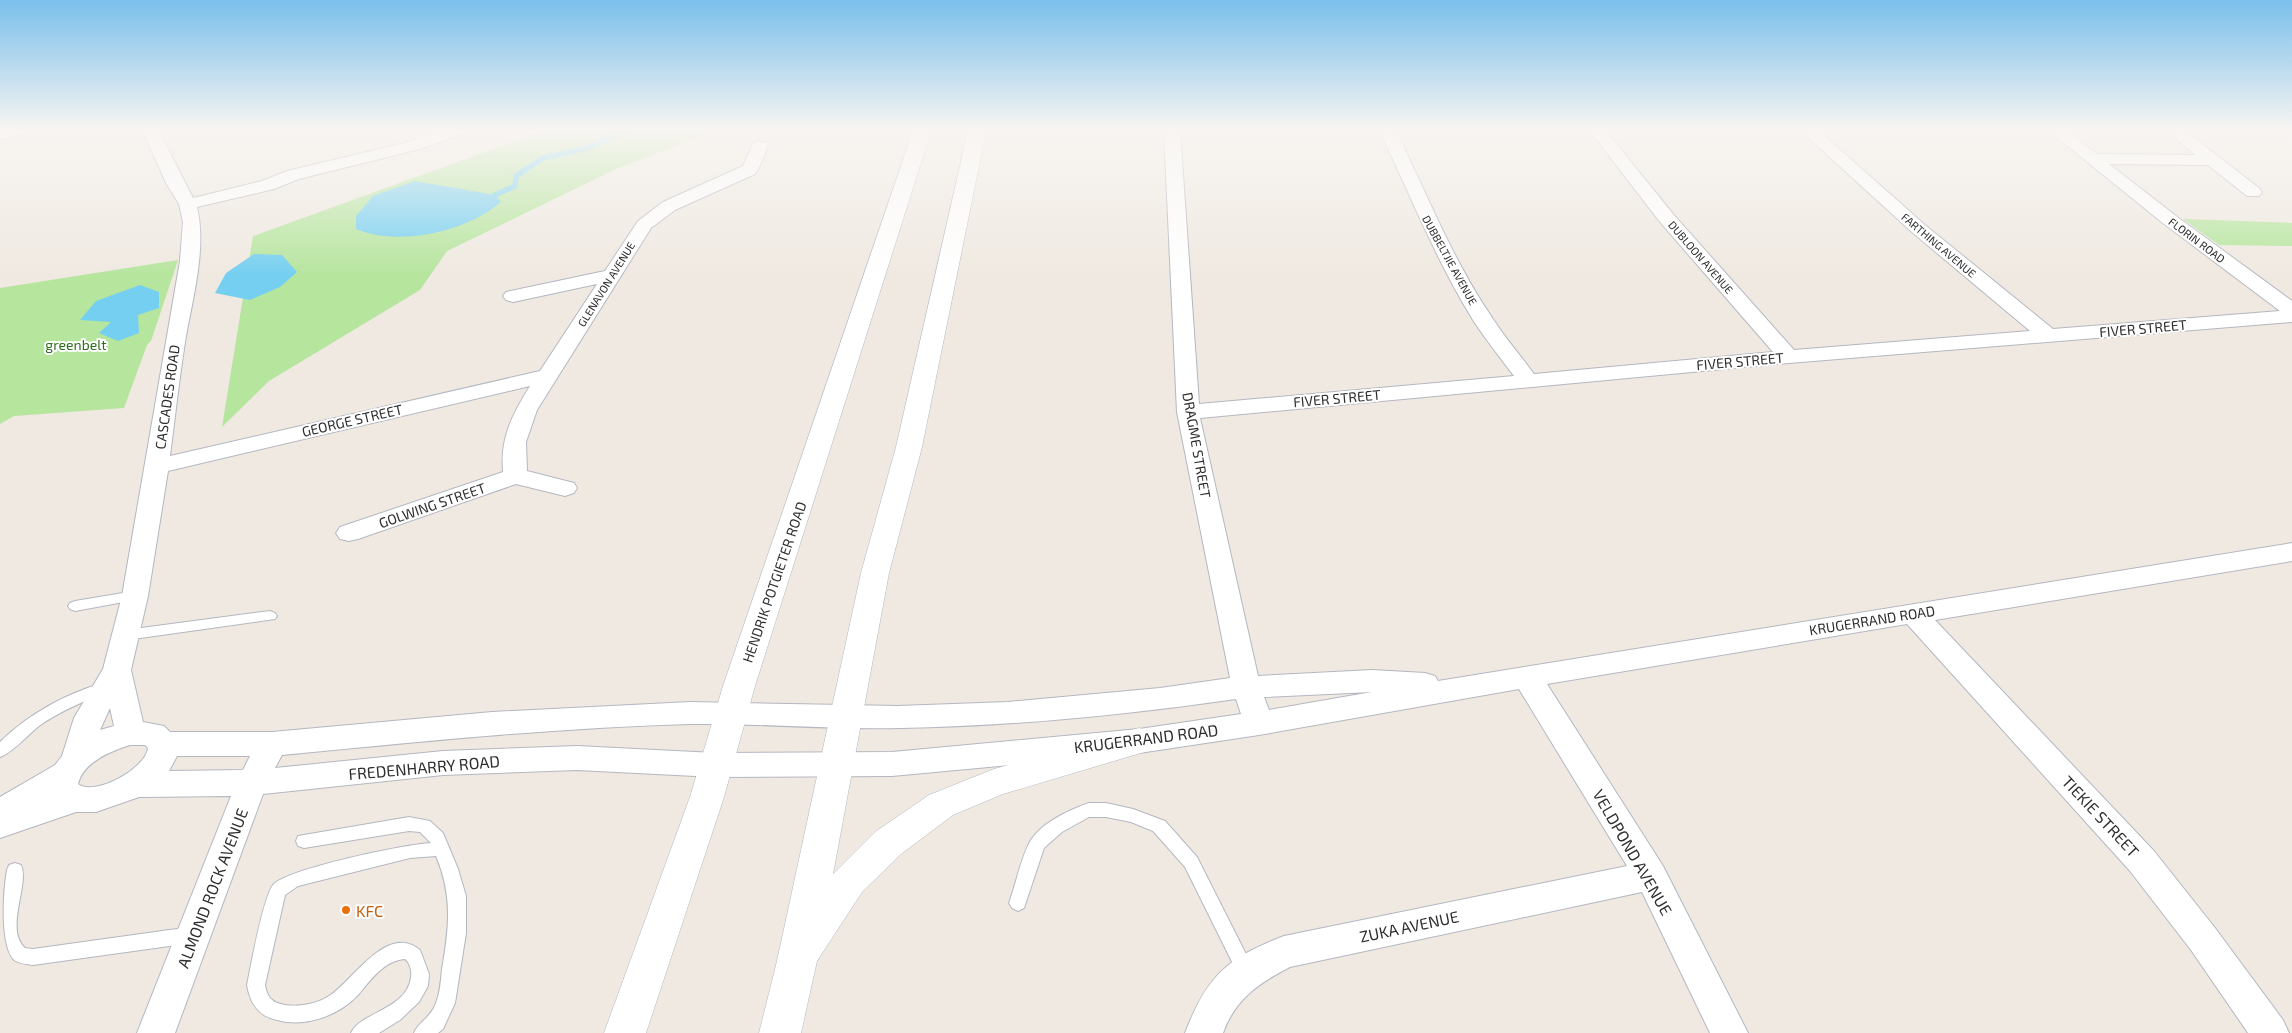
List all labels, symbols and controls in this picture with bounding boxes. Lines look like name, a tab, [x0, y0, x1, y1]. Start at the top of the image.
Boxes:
street label: FARTHING AVENUE	[1899, 210, 1979, 280]
street label: DUBBELTJIE AVENUE	[1420, 213, 1480, 307]
street label: FLORIN ROAD	[2166, 215, 2228, 265]
street label: DUBLOON AVENUE	[1666, 218, 1736, 296]
street label: GLENAVON AVENUE	[575, 239, 637, 329]
street label: FIVER STREET	[2099, 316, 2187, 340]
park label: greenbelt	[45, 336, 107, 353]
street label: CASCADES ROAD	[151, 344, 183, 450]
street label: FIVER STREET	[1696, 349, 1784, 373]
street label: FIVER STREET	[1293, 386, 1381, 410]
street label: DRAGME STREET	[1179, 391, 1215, 499]
street label: GEORGE STREET	[300, 400, 404, 440]
street label: GOLWING STREET	[376, 479, 488, 531]
street label: HENDRIK POTGIETER ROAD	[738, 499, 810, 665]
street label: KRUGERRAND ROAD	[1808, 602, 1936, 638]
street label: KRUGERRAND ROAD	[1073, 720, 1219, 756]
street label: FREDENHARRY ROAD	[348, 751, 500, 783]
street label: TIEKIE STREET	[2059, 771, 2143, 861]
street label: VELDPOND AVENUE	[1589, 786, 1677, 918]
street label: ALMOND ROCK AVENUE	[173, 805, 251, 971]
place label: KFC	[356, 901, 383, 920]
marker: KFC	[340, 904, 352, 916]
street label: ZUKA AVENUE	[1358, 906, 1460, 946]

